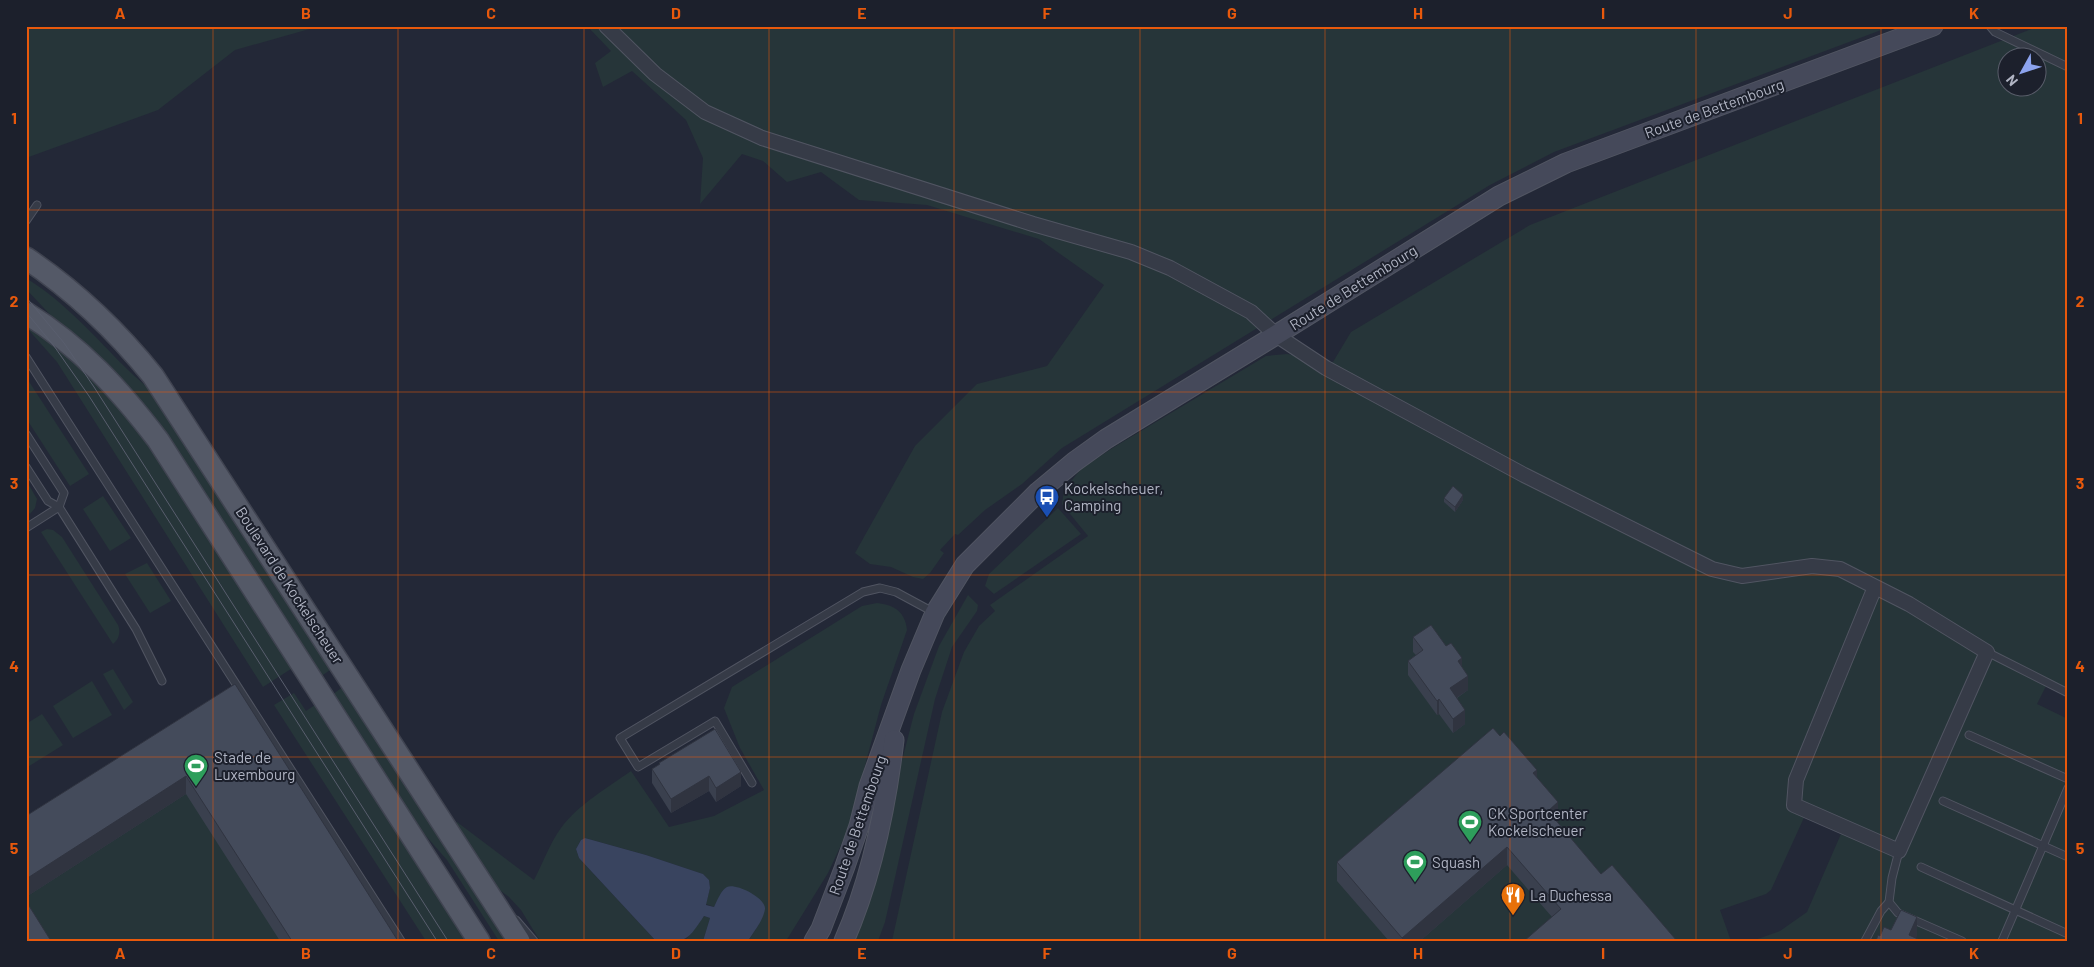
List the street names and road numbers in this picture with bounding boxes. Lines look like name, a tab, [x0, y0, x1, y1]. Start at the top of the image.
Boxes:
street label: Route de Bettembourg	[1642, 74, 1786, 142]
street label: Route de Bettembourg	[1286, 240, 1420, 334]
street label: Boulevard de Kockelscheuer	[233, 503, 348, 667]
street label: Route de Bettembourg	[825, 753, 889, 897]

